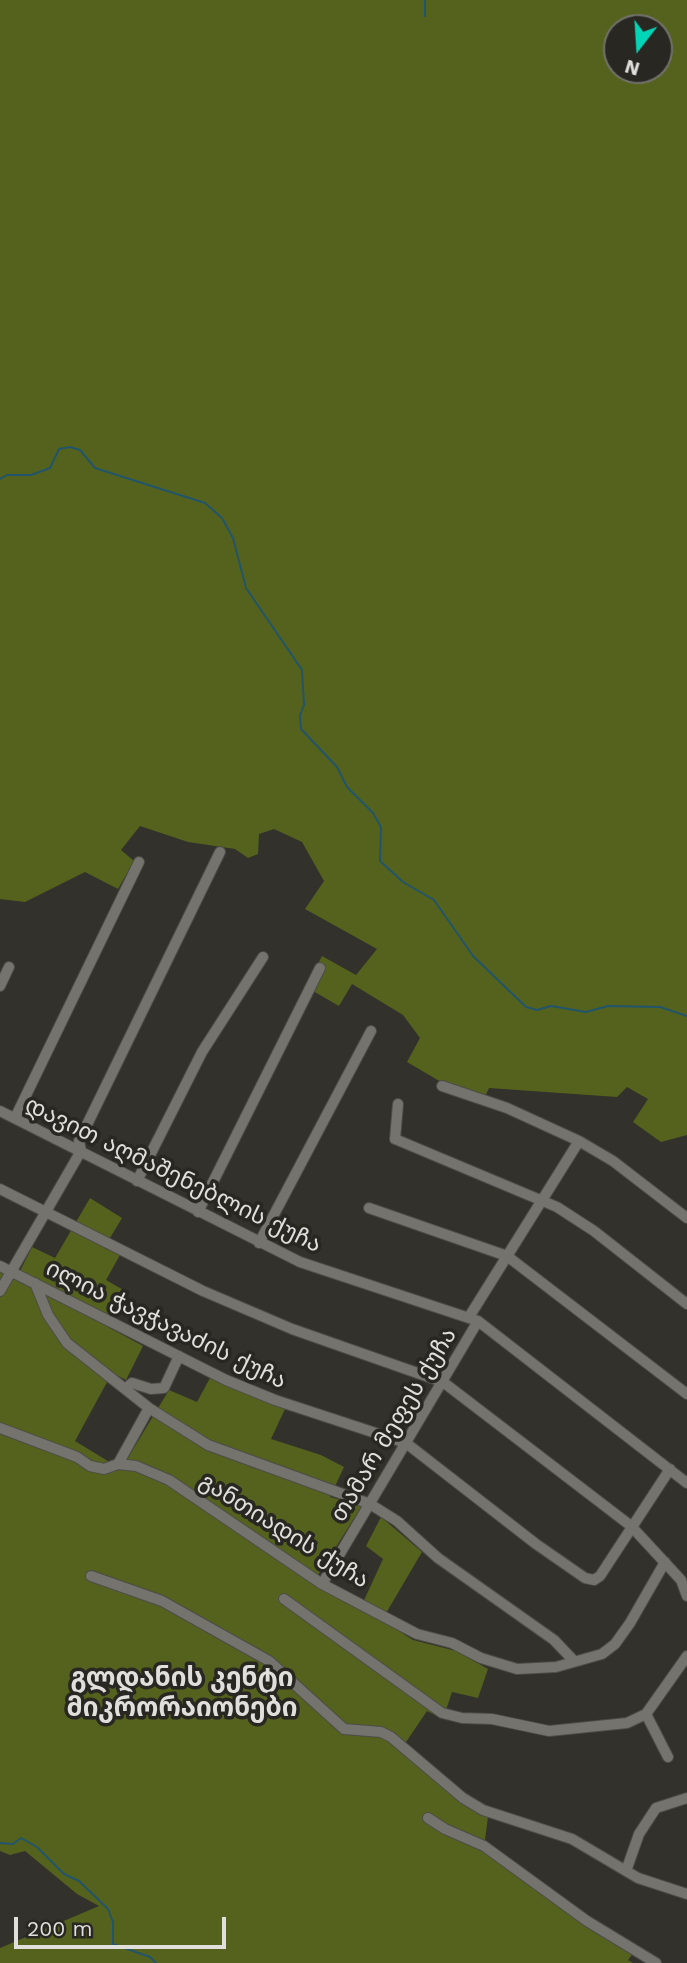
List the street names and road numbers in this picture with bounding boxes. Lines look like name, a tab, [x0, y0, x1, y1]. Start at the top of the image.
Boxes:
street label: დავით აღმაშენებლის ქუჩა	[20, 1091, 326, 1259]
street label: ილია ჭავჭავაძის ქუჩა	[41, 1255, 291, 1395]
street label: თამარ მეფეს ქუჩა	[325, 1323, 463, 1527]
street label: განთიადის ქუჩა	[194, 1468, 374, 1594]

